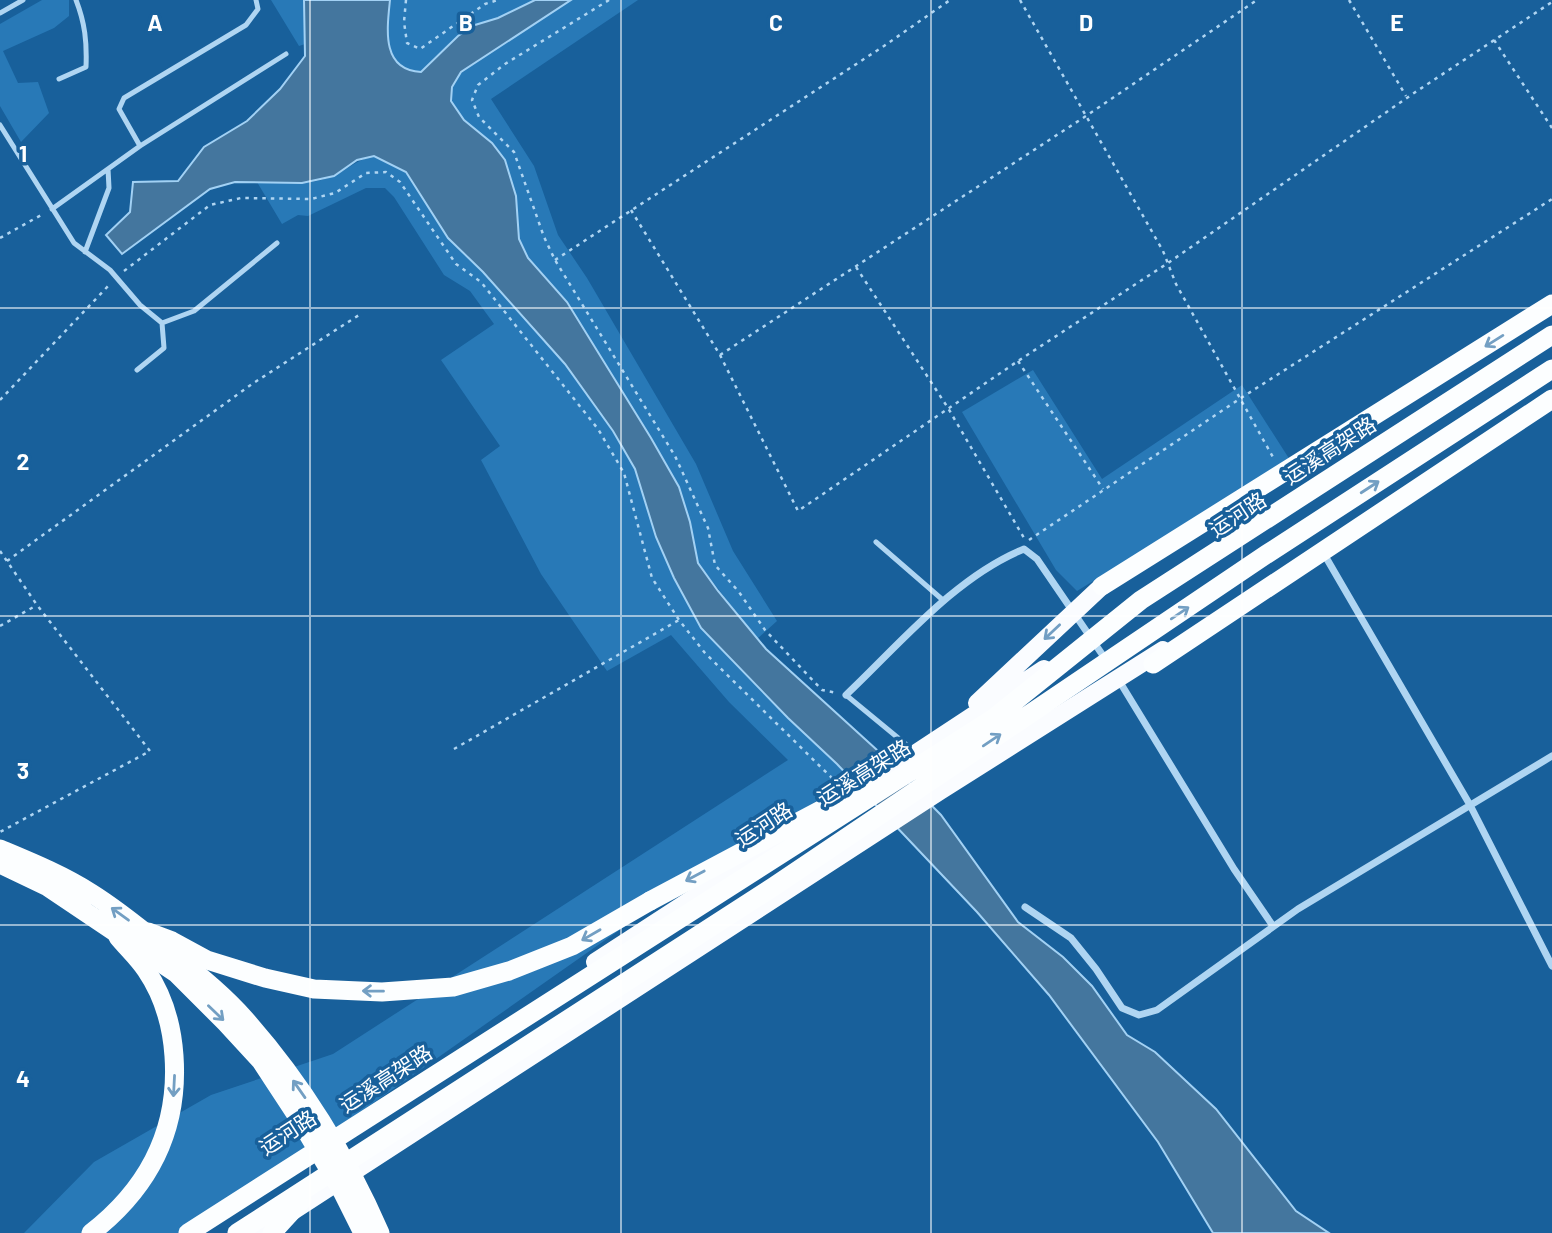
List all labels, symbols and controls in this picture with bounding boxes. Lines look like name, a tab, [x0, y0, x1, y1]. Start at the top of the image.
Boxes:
text: A	[147, 8, 163, 36]
text: B	[459, 8, 473, 36]
text: C	[769, 8, 783, 36]
text: D	[1079, 8, 1093, 36]
text: E	[1390, 8, 1404, 36]
text: 1	[19, 139, 27, 167]
one-way arrow	[1485, 334, 1505, 348]
street label: 运溪高架路	[1278, 411, 1380, 489]
text: 2	[17, 447, 29, 475]
one-way arrow	[1360, 480, 1379, 495]
street label: 运河路	[1204, 486, 1270, 541]
one-way arrow	[1170, 605, 1189, 620]
one-way arrow	[1044, 624, 1061, 641]
street label: 运溪高架路	[812, 733, 914, 810]
one-way arrow	[981, 733, 1001, 747]
text: 3	[17, 756, 29, 784]
street label: 运河路	[730, 796, 796, 851]
one-way arrow	[685, 870, 706, 884]
one-way arrow	[111, 906, 130, 921]
one-way arrow	[581, 928, 601, 942]
one-way arrow	[362, 985, 385, 998]
one-way arrow	[208, 1005, 225, 1022]
street label: 运溪高架路	[334, 1039, 436, 1117]
text: 4	[16, 1064, 30, 1092]
one-way arrow	[168, 1074, 181, 1097]
one-way arrow	[292, 1080, 306, 1099]
street label: 运河路	[254, 1104, 320, 1159]

